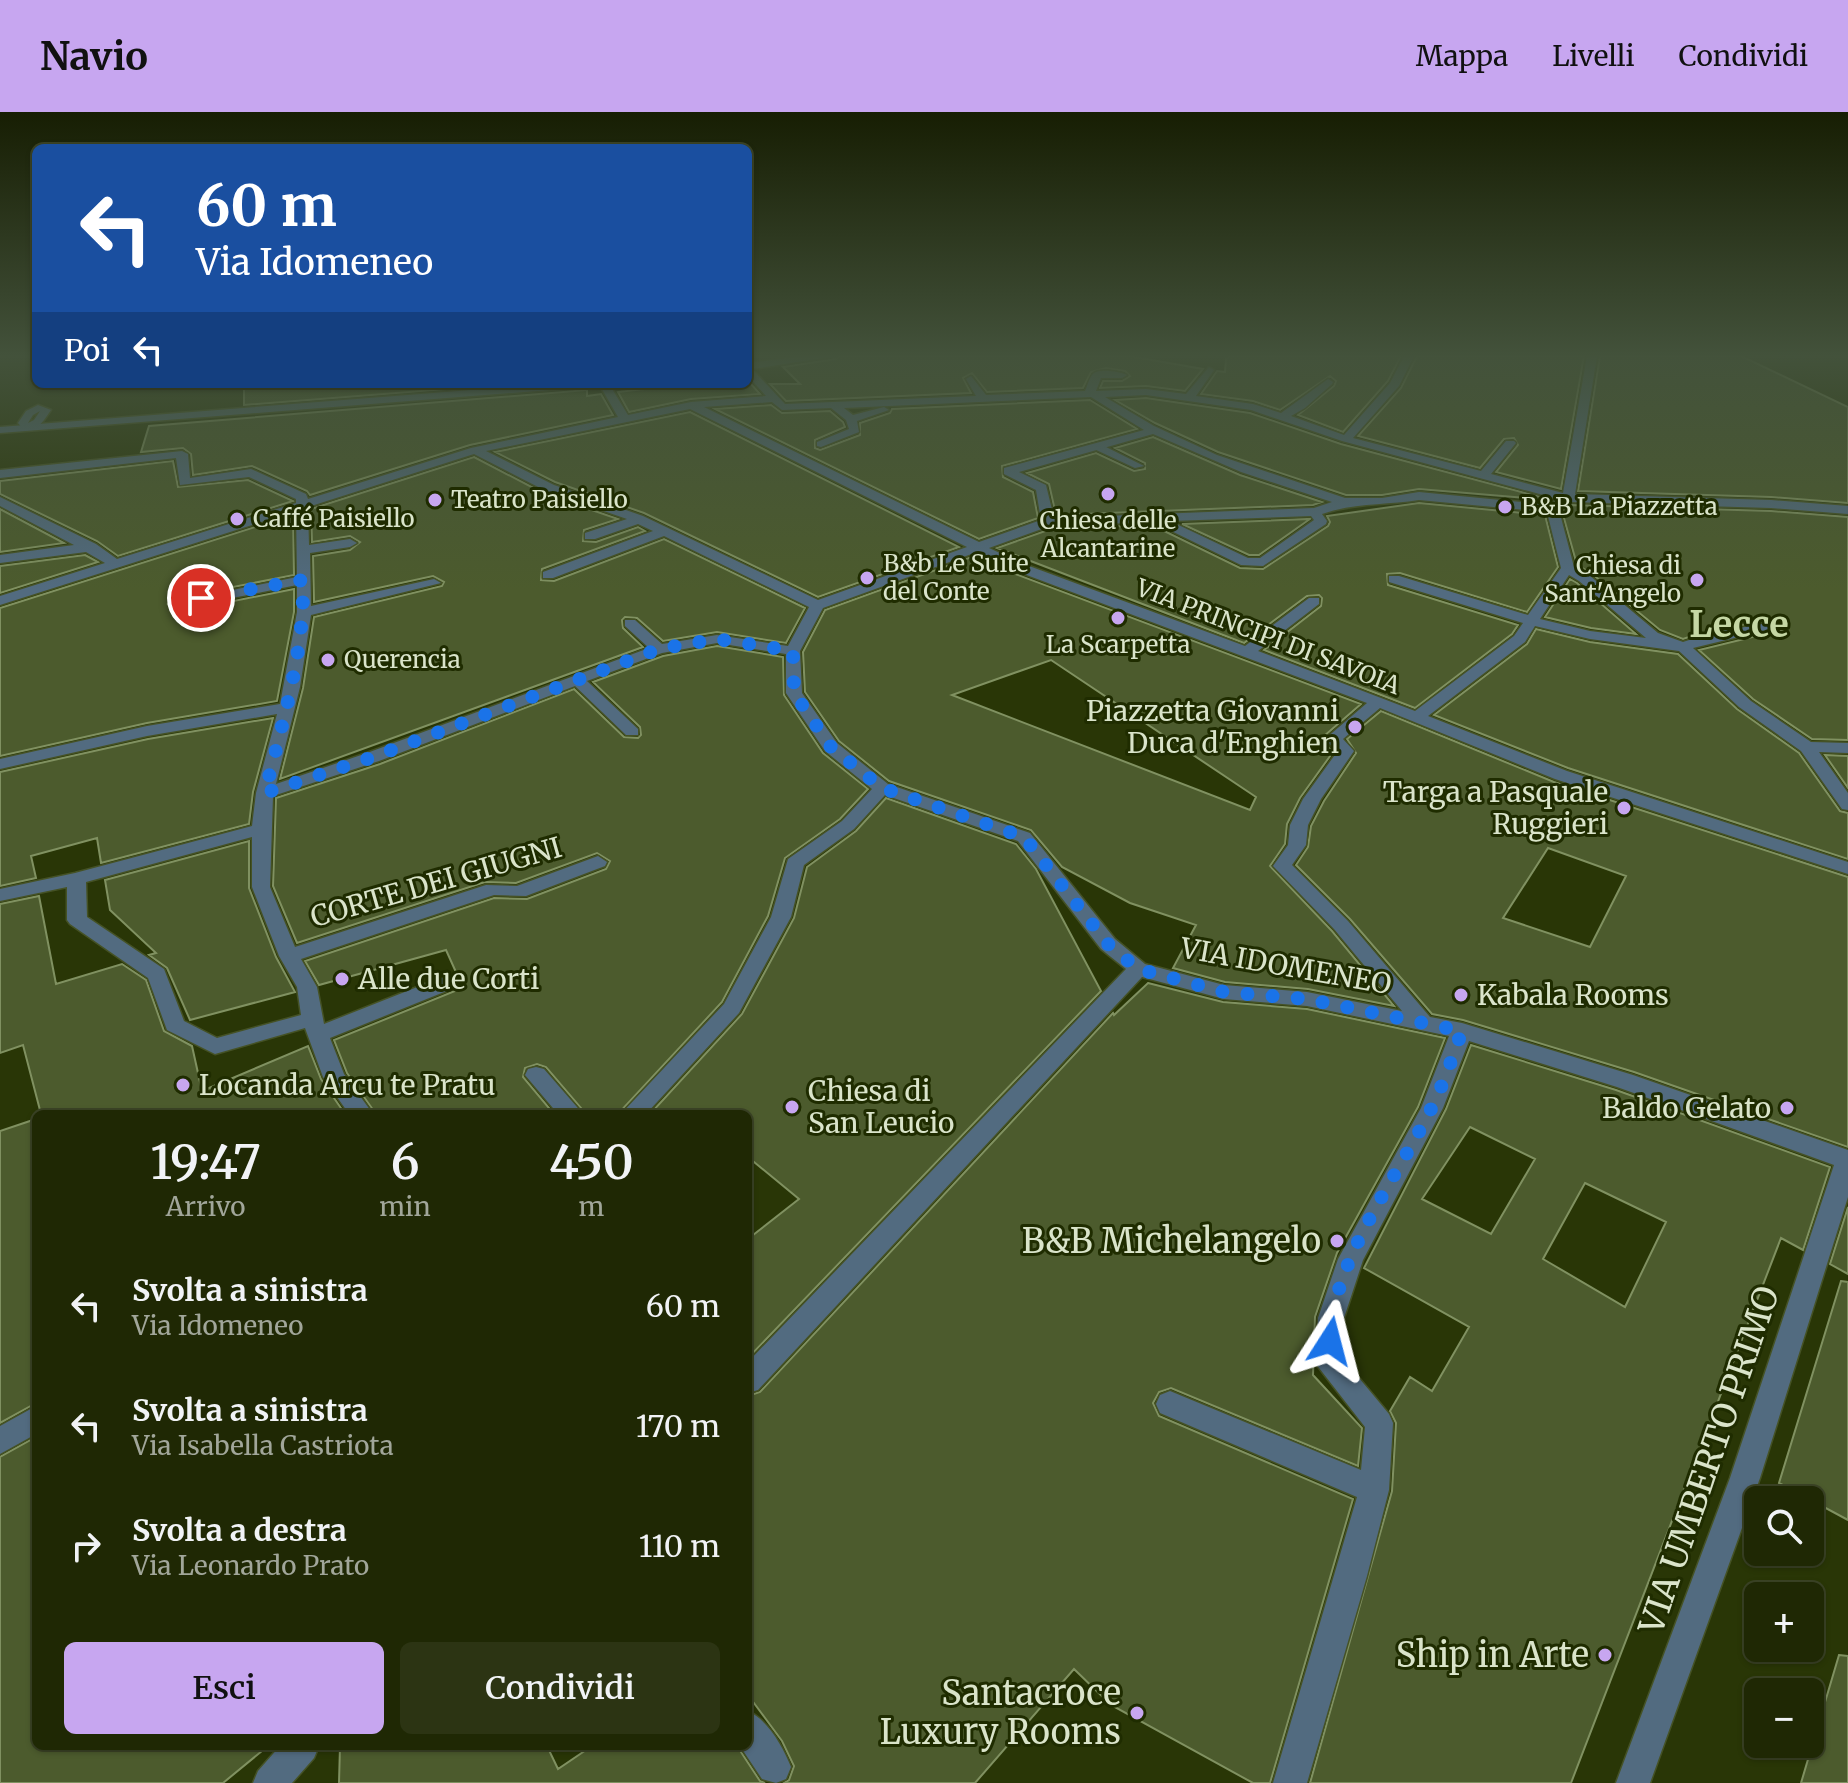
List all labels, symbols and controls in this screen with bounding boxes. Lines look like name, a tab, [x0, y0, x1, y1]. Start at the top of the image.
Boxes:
text: Navio	[40, 33, 148, 80]
text: Mappa	[1416, 38, 1508, 74]
text: Livelli	[1552, 38, 1635, 74]
text: Condividi	[1679, 38, 1808, 74]
text: 60 m	[196, 171, 337, 241]
icon: left	[64, 176, 168, 280]
text: Via Idomeneo	[196, 240, 433, 285]
icon: left	[126, 328, 170, 372]
text: Poi	[64, 331, 110, 369]
place label: Teatro Paisiello	[451, 484, 628, 515]
marker: Chiesa delle Alcantarine	[1099, 485, 1117, 503]
marker: Teatro Paisiello	[426, 491, 444, 509]
place label: B&B La Piazzetta	[1521, 491, 1718, 522]
marker: B&B La Piazzetta	[1496, 498, 1514, 516]
place label: Caffé Paisiello	[253, 503, 414, 534]
place label: Chiesa delle Alcantarine	[1039, 505, 1177, 564]
marker: Caffé Paisiello	[228, 510, 246, 528]
place label: B&b Le Suite del Conte	[883, 548, 1028, 607]
place label: Chiesa di Sant'Angelo	[1544, 550, 1681, 609]
pin	[167, 564, 235, 632]
marker: B&b Le Suite del Conte	[858, 569, 876, 587]
street label: VIA PRINCIPI DI SAVOIA	[1131, 571, 1406, 702]
marker: Chiesa di Sant'Angelo	[1688, 571, 1706, 589]
icon: arrive	[179, 576, 223, 620]
district label: Lecce	[1689, 602, 1789, 647]
marker: La Scarpetta	[1109, 609, 1127, 627]
place label: La Scarpetta	[1046, 629, 1190, 660]
place label: Querencia	[344, 644, 461, 675]
marker: Querencia	[319, 651, 337, 669]
place label: Piazzetta Giovanni Duca d'Enghien	[1086, 693, 1339, 761]
marker: Piazzetta Giovanni Duca d'Enghien	[1346, 718, 1364, 736]
place label: Targa a Pasquale Ruggieri	[1383, 774, 1608, 842]
marker: Targa a Pasquale Ruggieri	[1615, 799, 1633, 817]
street label: CORTE DEI GIUGNI	[306, 829, 566, 935]
street label: VIA IDOMENEO	[1177, 930, 1394, 1002]
place label: Alle due Corti	[357, 961, 539, 997]
marker: Alle due Corti	[333, 970, 351, 988]
place label: Kabala Rooms	[1477, 977, 1669, 1013]
marker: Kabala Rooms	[1452, 986, 1470, 1004]
place label: Locanda Arcu te Pratu	[199, 1067, 496, 1103]
place label: Chiesa di San Leucio	[808, 1073, 954, 1141]
marker: Locanda Arcu te Pratu	[174, 1076, 192, 1094]
place label: Baldo Gelato	[1602, 1090, 1771, 1126]
marker: Chiesa di San Leucio	[783, 1098, 801, 1116]
marker: Baldo Gelato	[1778, 1099, 1796, 1117]
text: 19:47	[150, 1132, 261, 1192]
text: 6	[390, 1132, 420, 1192]
text: 450	[549, 1132, 634, 1192]
text: Arrivo	[166, 1190, 245, 1223]
text: min	[379, 1190, 431, 1223]
text: m	[578, 1190, 604, 1223]
place label: B&B Michelangelo	[1022, 1220, 1321, 1263]
marker: B&B Michelangelo	[1328, 1232, 1346, 1250]
text: Svolta a sinistra	[132, 1271, 368, 1309]
street label: VIA UMBERTO PRIMO	[1629, 1281, 1788, 1640]
icon: left	[64, 1284, 108, 1328]
text: 60 m	[646, 1287, 720, 1325]
position arrow	[1288, 1299, 1372, 1383]
text: Via Idomeneo	[132, 1309, 303, 1342]
text: Svolta a sinistra	[132, 1391, 368, 1429]
icon: left	[64, 1404, 108, 1448]
text: 170 m	[636, 1407, 720, 1445]
text: Via Isabella Castriota	[132, 1429, 394, 1462]
map controls	[1744, 1486, 1824, 1758]
button: search	[1744, 1486, 1824, 1566]
text: Svolta a destra	[132, 1511, 347, 1549]
icon: right	[64, 1524, 108, 1568]
text: 110 m	[639, 1527, 720, 1565]
text: Via Leonardo Prato	[132, 1549, 369, 1582]
button: +	[1744, 1582, 1824, 1662]
place label: Ship in Arte	[1396, 1634, 1589, 1676]
button: Esci	[64, 1642, 384, 1734]
button: Condividi	[400, 1642, 720, 1734]
marker: Ship in Arte	[1596, 1646, 1614, 1664]
place label: Santacroce Luxury Rooms	[880, 1672, 1121, 1753]
button: −	[1744, 1678, 1824, 1758]
marker: Santacroce Luxury Rooms	[1128, 1704, 1146, 1722]

